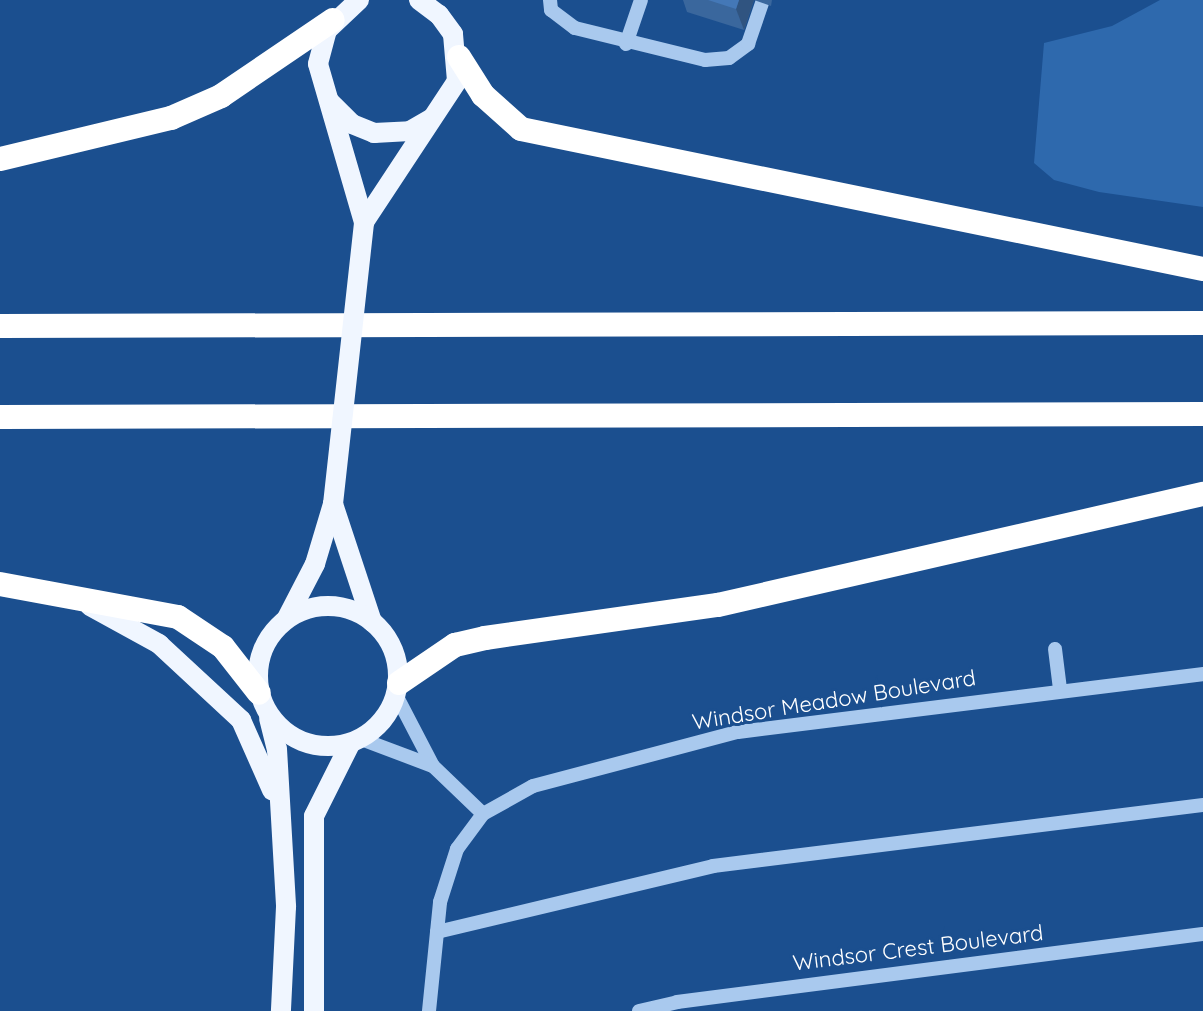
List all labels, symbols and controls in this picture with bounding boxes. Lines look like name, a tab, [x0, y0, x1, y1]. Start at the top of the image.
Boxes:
street label: Windsor Meadow Boulevard	[690, 665, 978, 735]
street label: Windsor Crest Boulevard	[791, 920, 1045, 976]

